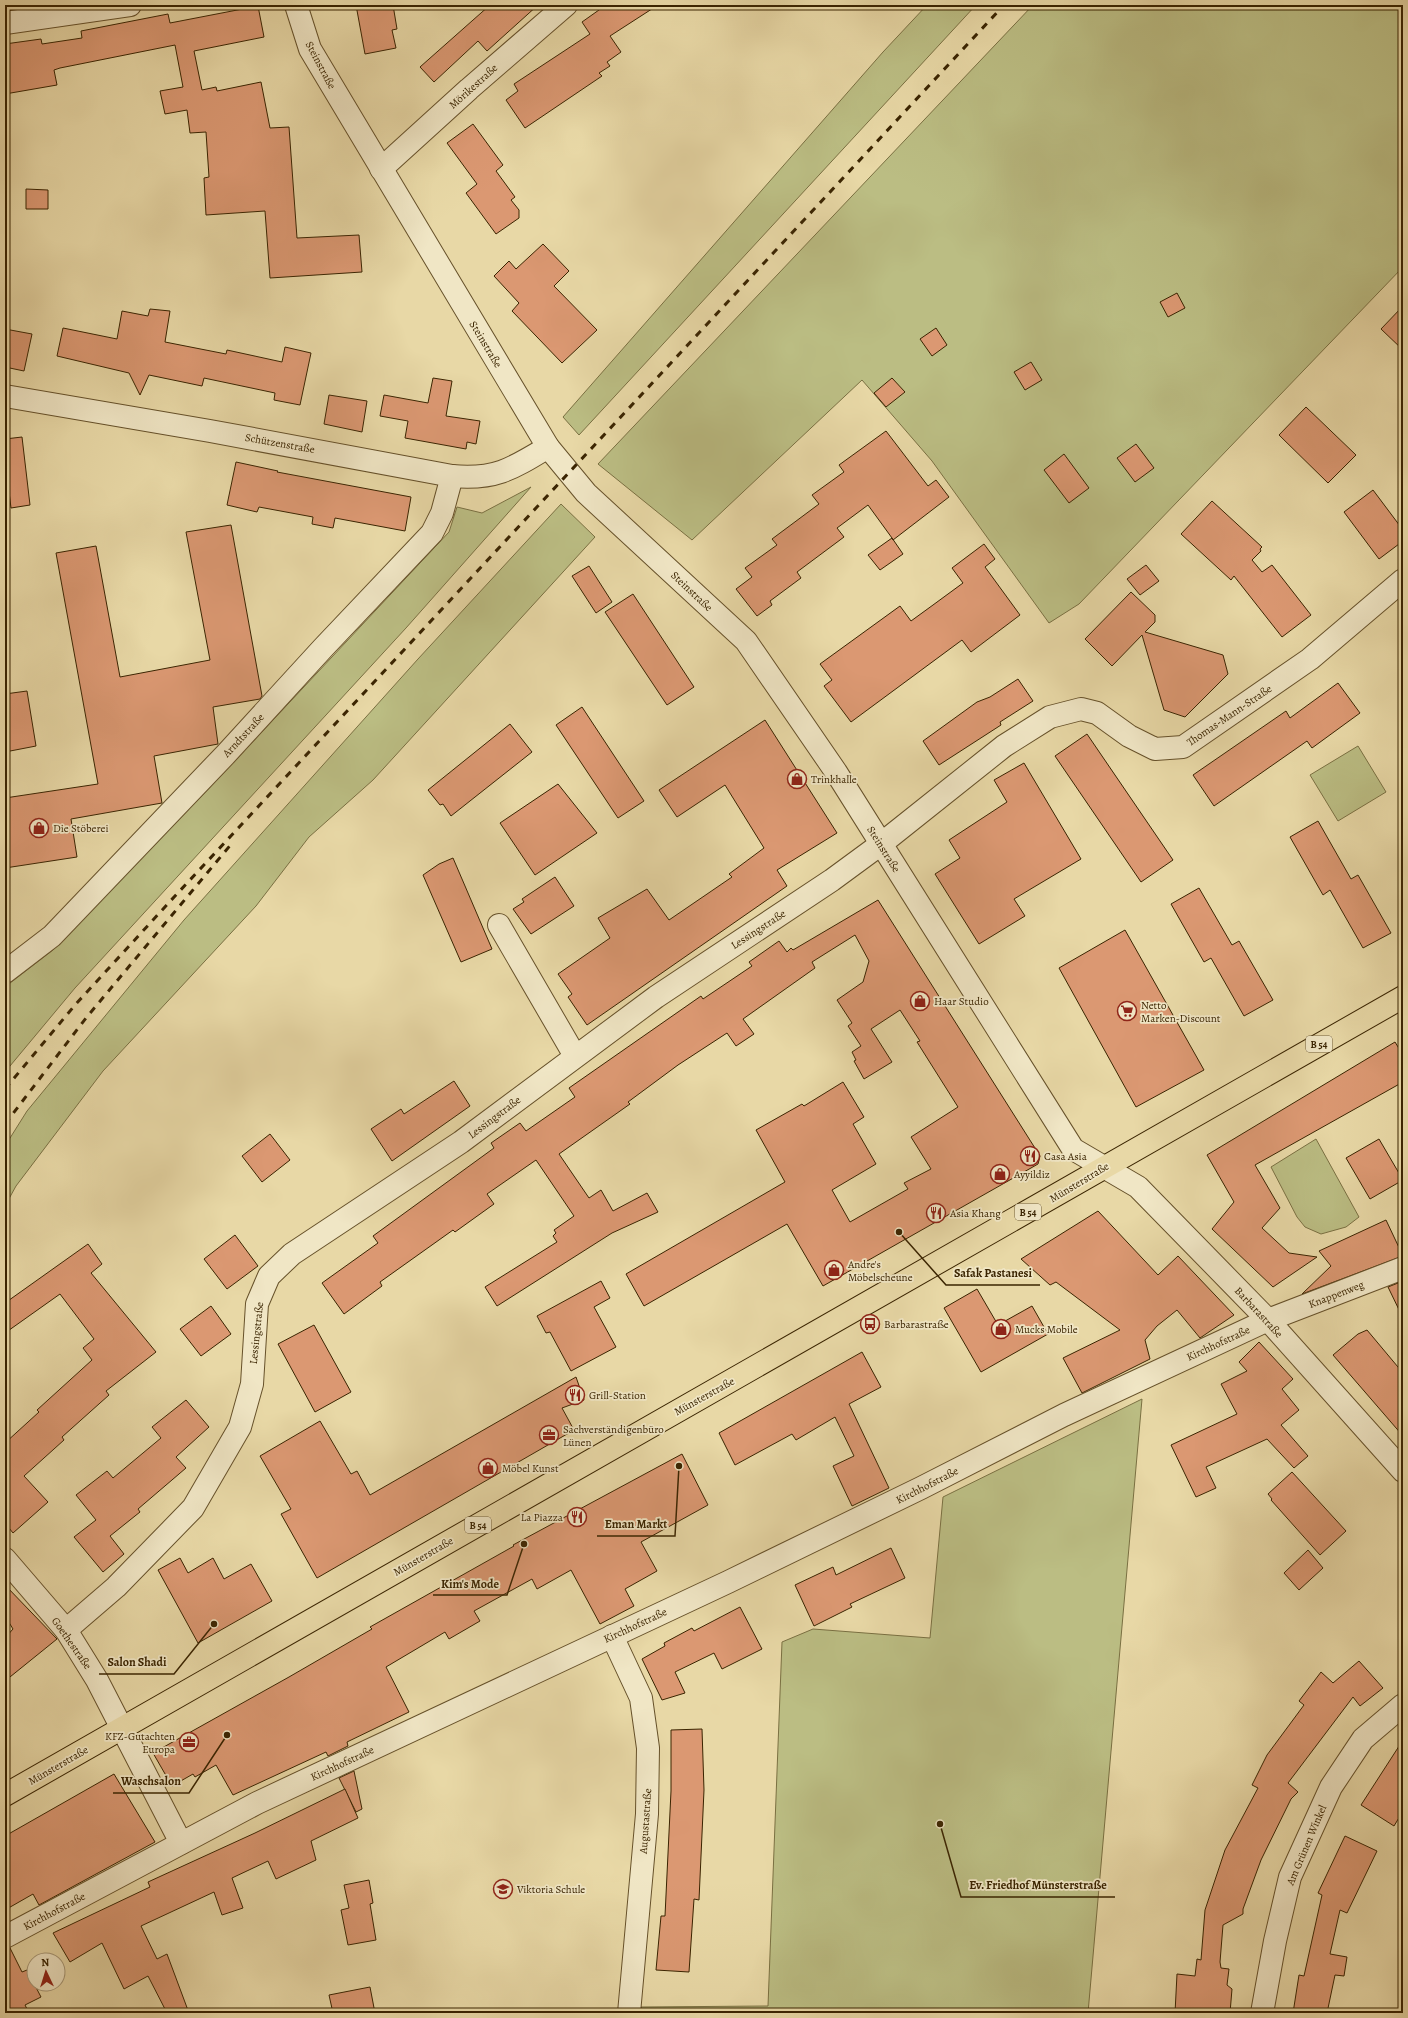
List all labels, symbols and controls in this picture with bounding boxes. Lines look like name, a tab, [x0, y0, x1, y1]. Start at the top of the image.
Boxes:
street label: Steinstraße	[302, 39, 339, 92]
street label: Mörikestraße	[446, 60, 501, 112]
street label: Steinstraße	[466, 318, 505, 371]
street label: Schützenstraße	[244, 430, 316, 457]
street label: Steinstraße	[667, 568, 716, 615]
street label: Thomas-Mann-Straße	[1184, 681, 1275, 749]
street label: Arndtstraße	[219, 710, 268, 761]
shop icon: Trinkhalle	[786, 768, 808, 790]
place label: Trinkhalle	[811, 772, 857, 787]
shop icon: Die Stöberei	[28, 817, 50, 839]
place label: Die Stöberei	[53, 821, 109, 836]
street label: Steinstraße	[863, 823, 904, 875]
street label: Lessingstraße	[728, 906, 789, 953]
shop icon: Haar Studio	[909, 990, 931, 1012]
place label: Haar Studio	[934, 994, 989, 1009]
place label: Netto Marken-Discount	[1141, 998, 1221, 1026]
supermarket icon: Netto Marken-Discount	[1116, 1000, 1138, 1022]
road number: B 54	[1306, 1036, 1332, 1052]
street label: Lessingstraße	[465, 1093, 524, 1142]
restaurant icon: Casa Asia	[1019, 1145, 1041, 1167]
place label: Casa Asia	[1044, 1149, 1088, 1164]
street label: Münsterstraße	[1047, 1159, 1112, 1206]
shop icon: Ayyildiz	[989, 1163, 1011, 1185]
place label: Ayyildiz	[1013, 1167, 1050, 1182]
restaurant icon: Asia Khang	[925, 1202, 947, 1224]
road number: B 54	[1015, 1204, 1041, 1220]
place label: Asia Khang	[949, 1206, 1001, 1221]
place label: Andre's Möbelscheune	[847, 1257, 913, 1285]
shop icon: Andre's Möbelscheune	[823, 1259, 845, 1281]
callout: Safak Pastanesi	[946, 1261, 1040, 1285]
text: Safak Pastanesi	[954, 1265, 1033, 1281]
street label: Knappenweg	[1306, 1277, 1367, 1312]
street label: Barbarastraße	[1231, 1284, 1286, 1341]
street label: Lessingstraße	[246, 1301, 267, 1365]
bus stop icon: Barbarastraße	[859, 1313, 881, 1335]
place label: Barbarastraße	[884, 1317, 949, 1332]
shop icon: Mucks Mobile	[990, 1318, 1012, 1340]
place label: Mucks Mobile	[1015, 1322, 1078, 1337]
street label: Kirchhofstraße	[1184, 1322, 1252, 1365]
street label: Münsterstraße	[671, 1374, 737, 1419]
restaurant icon: Grill-Station	[564, 1384, 586, 1406]
place label: Grill-Station	[589, 1388, 646, 1403]
place label: Sachverständigenbüro Lünen	[563, 1422, 664, 1450]
office icon: Sachverständigenbüro Lünen	[538, 1424, 560, 1446]
shop icon: Möbel Kunst	[477, 1457, 499, 1479]
place label: Möbel Kunst	[502, 1461, 559, 1476]
street label: Kirchhofstraße	[893, 1463, 961, 1508]
restaurant icon: La Piazza	[566, 1506, 588, 1528]
place label: La Piazza	[521, 1510, 564, 1525]
callout: Eman Markt	[597, 1512, 675, 1536]
text: Eman Markt	[605, 1516, 667, 1532]
road number: B 54	[465, 1517, 491, 1533]
street label: Münsterstraße	[390, 1533, 456, 1580]
callout: Kim's Mode	[433, 1571, 507, 1595]
text: Kim's Mode	[441, 1576, 499, 1592]
street label: Kirchhofstraße	[601, 1604, 669, 1647]
street label: Goethestraße	[48, 1614, 95, 1672]
callout: Salon Shadi	[99, 1650, 174, 1674]
text: Salon Shadi	[108, 1654, 167, 1670]
place label: KFZ-Gutachten Europa	[105, 1729, 176, 1757]
office icon: KFZ-Gutachten Europa	[178, 1731, 200, 1753]
street label: Münsterstraße	[25, 1742, 91, 1789]
street label: Kirchhofstraße	[308, 1742, 376, 1785]
callout: Waschsalon	[113, 1769, 189, 1793]
text: Waschsalon	[120, 1773, 181, 1789]
street label: Augustastraße	[636, 1788, 655, 1855]
street label: Am Grünen Winkel	[1282, 1802, 1330, 1889]
callout: Ev. Friedhof Münsterstraße	[961, 1873, 1115, 1897]
text: Ev. Friedhof Münsterstraße	[969, 1877, 1107, 1893]
school or university icon: Viktoria Schule	[492, 1878, 514, 1900]
place label: Viktoria Schule	[516, 1882, 585, 1897]
street label: Kirchhofstraße	[21, 1889, 88, 1934]
north arrow	[26, 1952, 66, 1992]
text: N	[41, 1955, 50, 1970]

